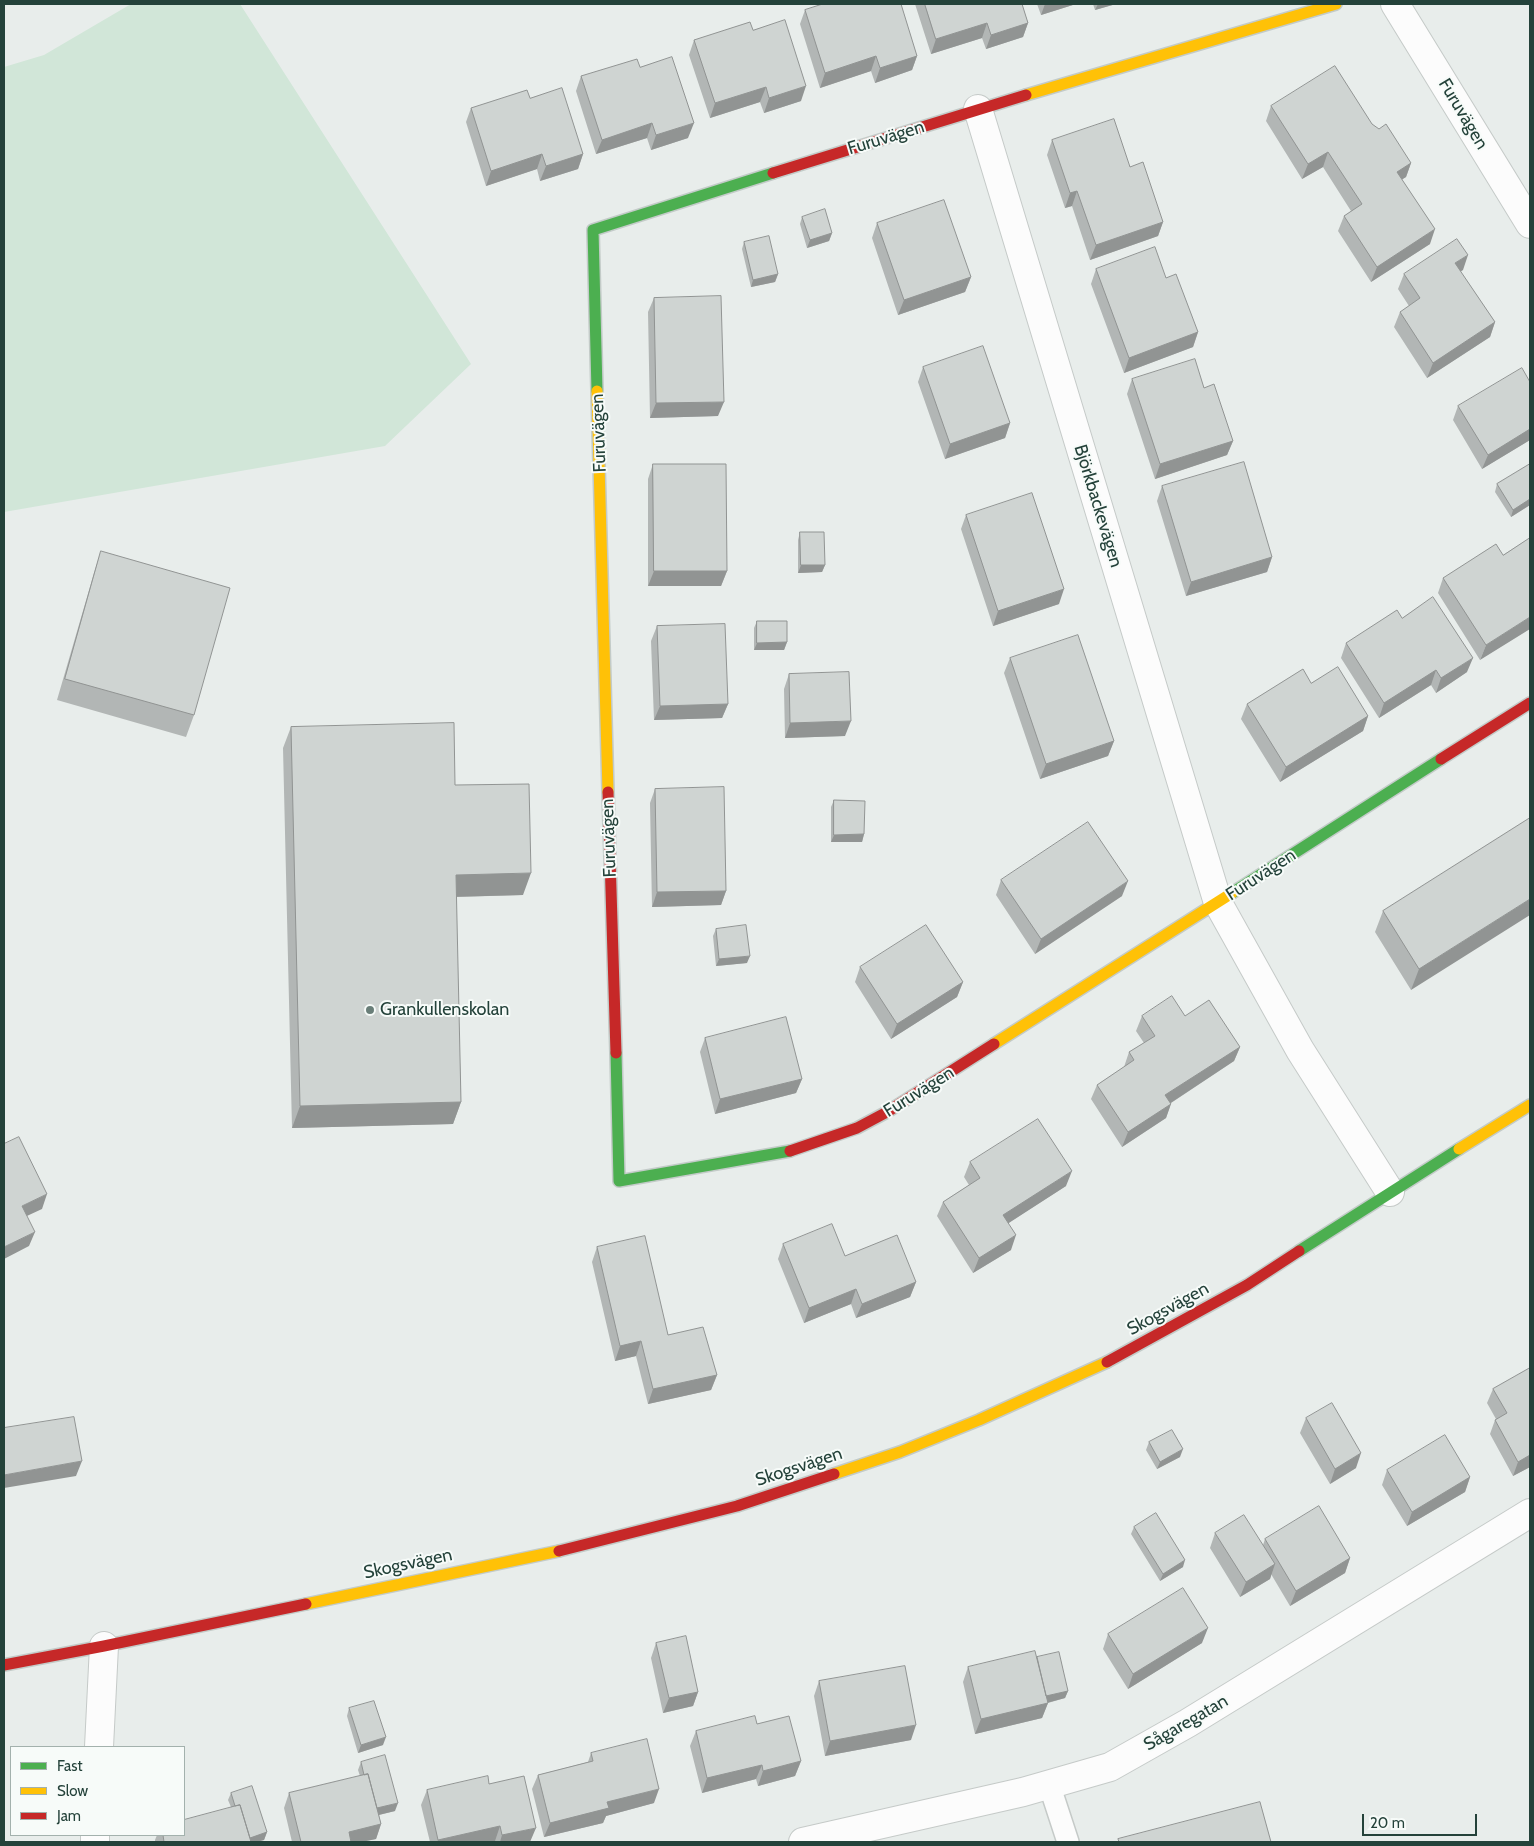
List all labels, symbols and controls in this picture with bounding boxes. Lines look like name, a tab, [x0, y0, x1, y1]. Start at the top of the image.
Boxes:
street label: Furuvägen	[1433, 75, 1493, 153]
street label: Furuvägen	[845, 116, 927, 160]
street label: Furuvägen	[587, 393, 611, 473]
street label: Björkbackevägen	[1069, 442, 1127, 570]
street label: Furuvägen	[597, 798, 621, 878]
street label: Furuvägen	[1222, 844, 1300, 906]
place label: Grankullenskolan	[380, 999, 509, 1021]
marker: Grankullenskolan	[364, 1004, 376, 1016]
street label: Furuvägen	[880, 1062, 958, 1122]
street label: Skogsvägen	[1123, 1278, 1213, 1340]
street label: Skogsvägen	[753, 1443, 845, 1491]
street label: Skogsvägen	[362, 1544, 454, 1584]
street label: Sågaregatan	[1140, 1690, 1232, 1756]
legend	[10, 1746, 185, 1836]
text: Fast	[57, 1757, 82, 1775]
text: Slow	[57, 1782, 88, 1800]
scale bar	[1364, 1804, 1479, 1836]
text: Jam	[57, 1807, 81, 1825]
text: 20 m	[1370, 1814, 1405, 1832]

